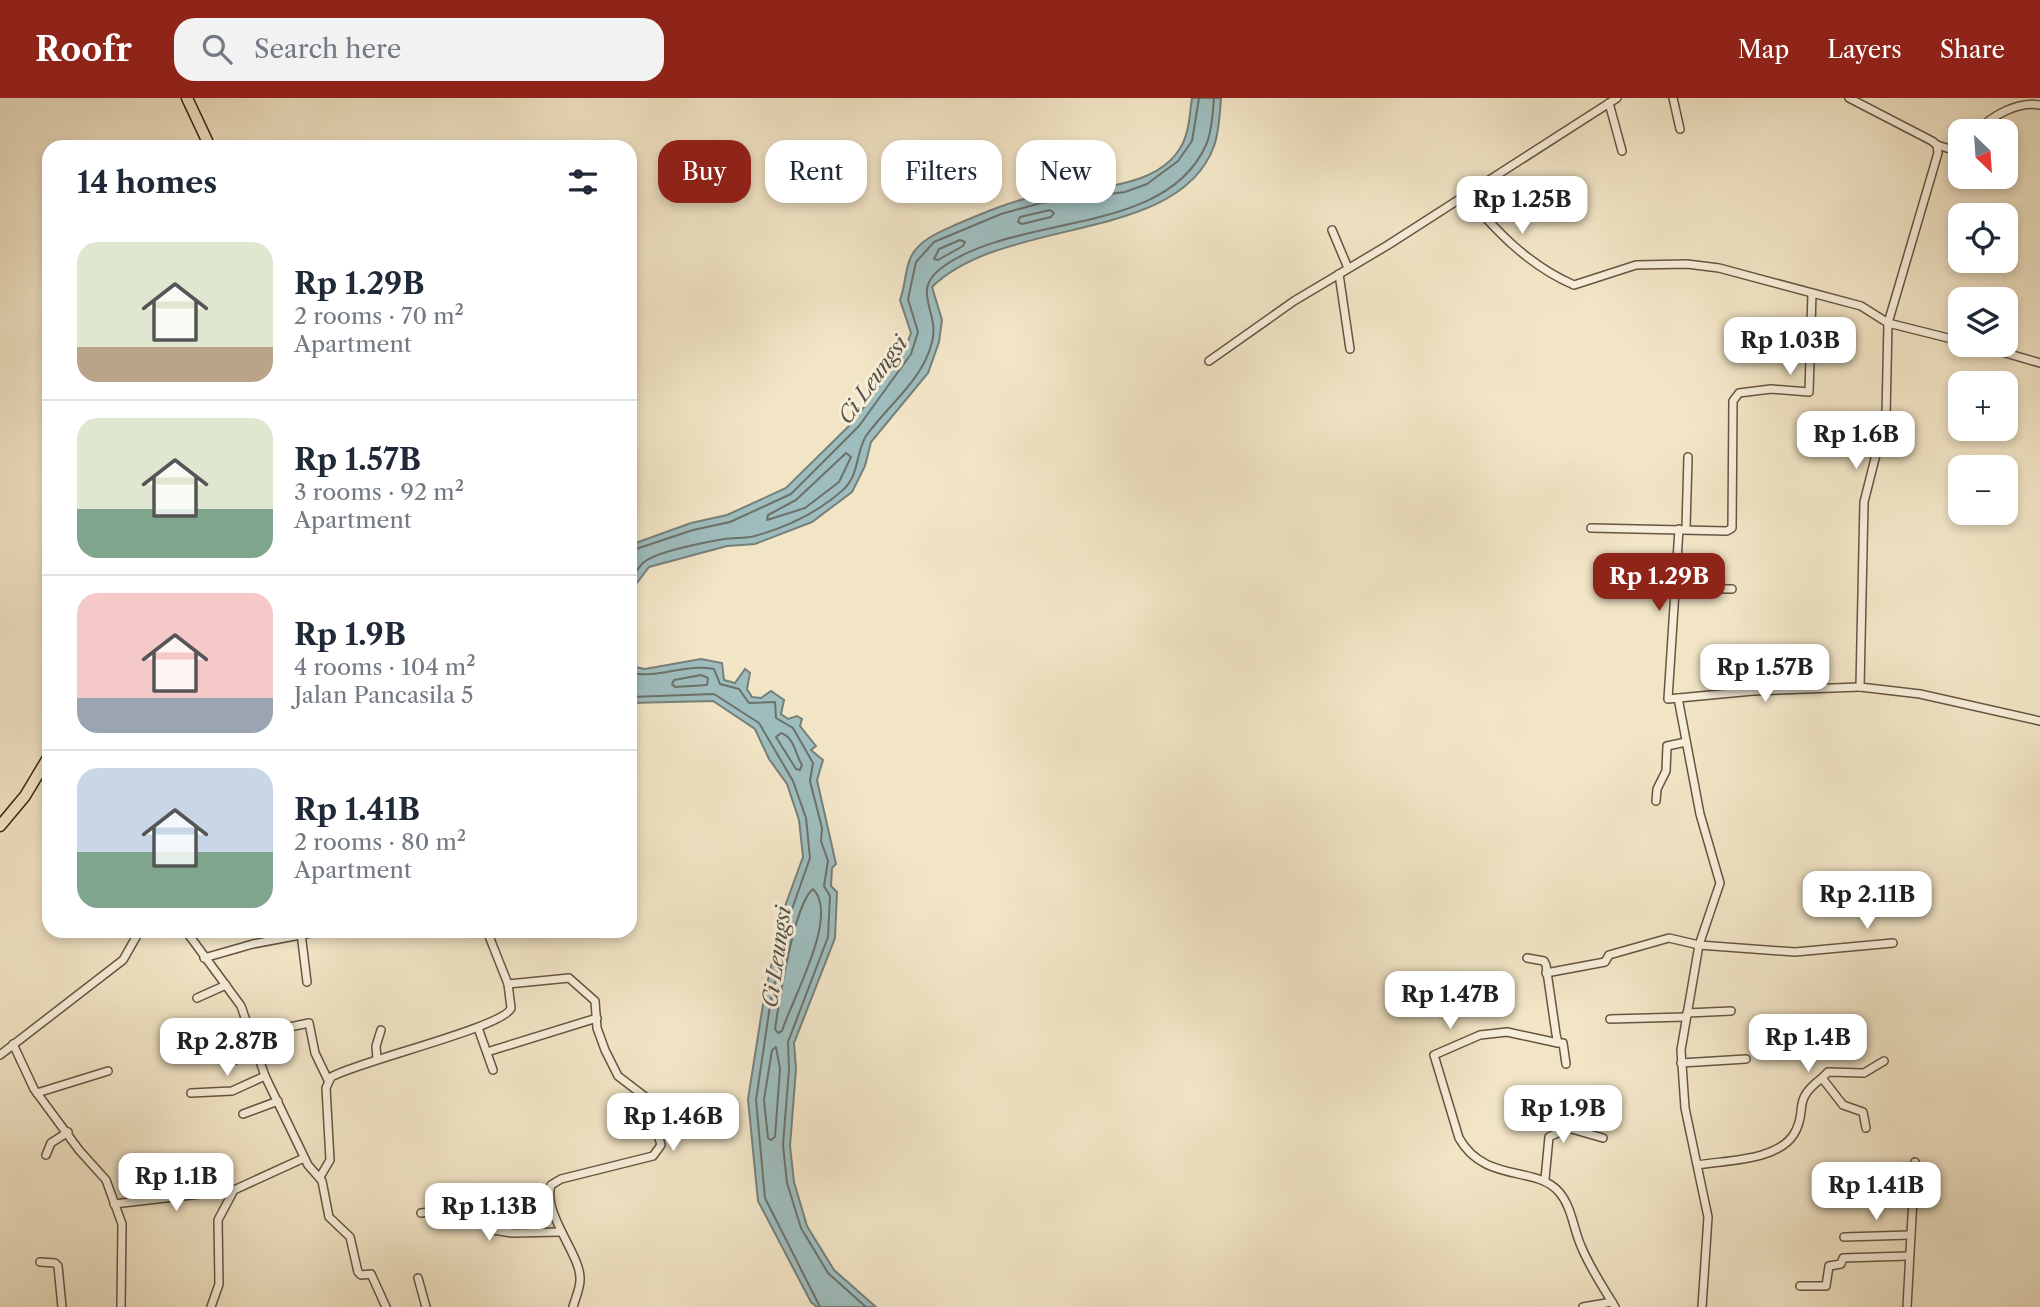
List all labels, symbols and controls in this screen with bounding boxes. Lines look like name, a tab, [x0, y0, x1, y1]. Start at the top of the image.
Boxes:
search box	[174, 18, 664, 81]
text: Roofr	[35, 29, 132, 70]
icon: search	[198, 30, 236, 68]
text: Search here	[254, 33, 401, 65]
text: Map	[1738, 35, 1789, 64]
text: Layers	[1827, 35, 1902, 64]
text: Share	[1940, 35, 2005, 64]
north arrow	[1948, 119, 2018, 189]
map controls	[1948, 119, 2018, 525]
chip: Buy	[658, 140, 751, 203]
chip: Rent	[765, 140, 867, 203]
chip: Filters	[881, 140, 1002, 203]
chip: New	[1016, 140, 1116, 203]
icon: filters	[564, 163, 602, 201]
text: 14 homes	[77, 164, 217, 201]
pin: Rp 1.25B	[1450, 176, 1594, 236]
text: Rp 1.25B	[1473, 185, 1571, 213]
button: locate	[1948, 203, 2018, 273]
text: Rp 1.29B	[294, 265, 424, 302]
icon: home	[133, 270, 217, 354]
button: layers	[1948, 287, 2018, 357]
text: 2 rooms · 70 m²	[294, 302, 464, 330]
pin: Rp 1.03B	[1718, 317, 1862, 377]
text: Rp 1.03B	[1740, 326, 1840, 354]
text: Apartment	[294, 330, 412, 358]
water label: Ci Leungsi	[833, 330, 913, 428]
button: +	[1948, 371, 2018, 441]
pin: Rp 1.6B	[1791, 412, 1921, 471]
text: Rp 1.6B	[1813, 420, 1899, 448]
text: Rp 1.57B	[294, 441, 421, 478]
icon: home	[133, 446, 217, 530]
button: −	[1948, 455, 2018, 525]
text: 3 rooms · 92 m²	[294, 478, 464, 506]
text: Apartment	[294, 506, 412, 534]
pin: Rp 1.29B	[1587, 554, 1731, 613]
text: Rp 1.29B	[1609, 562, 1709, 590]
text: Rp 1.9B	[294, 616, 406, 653]
icon: home	[133, 621, 217, 705]
pin: Rp 1.57B	[1693, 644, 1837, 704]
text: 4 rooms · 104 m²	[294, 653, 476, 681]
text: Rp 1.57B	[1716, 653, 1814, 681]
text: Jalan Pancasila 5	[294, 681, 473, 709]
text: Rp 1.41B	[294, 791, 420, 828]
icon: home	[133, 796, 217, 880]
text: 2 rooms · 80 m²	[294, 828, 466, 856]
text: Apartment	[294, 856, 412, 884]
pin: Rp 2.11B	[1795, 872, 1939, 931]
text: Rp 2.11B	[1819, 880, 1915, 908]
water label: Ci Leungsi	[757, 903, 796, 1009]
pin: Rp 1.47B	[1378, 972, 1522, 1031]
text: Rp 1.47B	[1401, 980, 1499, 1008]
pin: Rp 1.4B	[1743, 1014, 1873, 1074]
pin: Rp 2.87B	[155, 1018, 299, 1078]
text: Rp 1.4B	[1765, 1023, 1851, 1051]
text: Rp 2.87B	[176, 1027, 278, 1055]
pin: Rp 1.9B	[1498, 1086, 1628, 1145]
pin: Rp 1.46B	[601, 1094, 745, 1153]
text: Rp 1.9B	[1520, 1094, 1606, 1122]
text: Rp 1.46B	[623, 1102, 723, 1130]
pin: Rp 1.1B	[111, 1154, 241, 1213]
text: Rp 1.1B	[134, 1162, 218, 1190]
pin: Rp 1.41B	[1804, 1162, 1948, 1222]
text: Rp 1.41B	[1828, 1171, 1924, 1199]
pin: Rp 1.13B	[417, 1184, 561, 1243]
text: Rp 1.13B	[441, 1192, 537, 1220]

